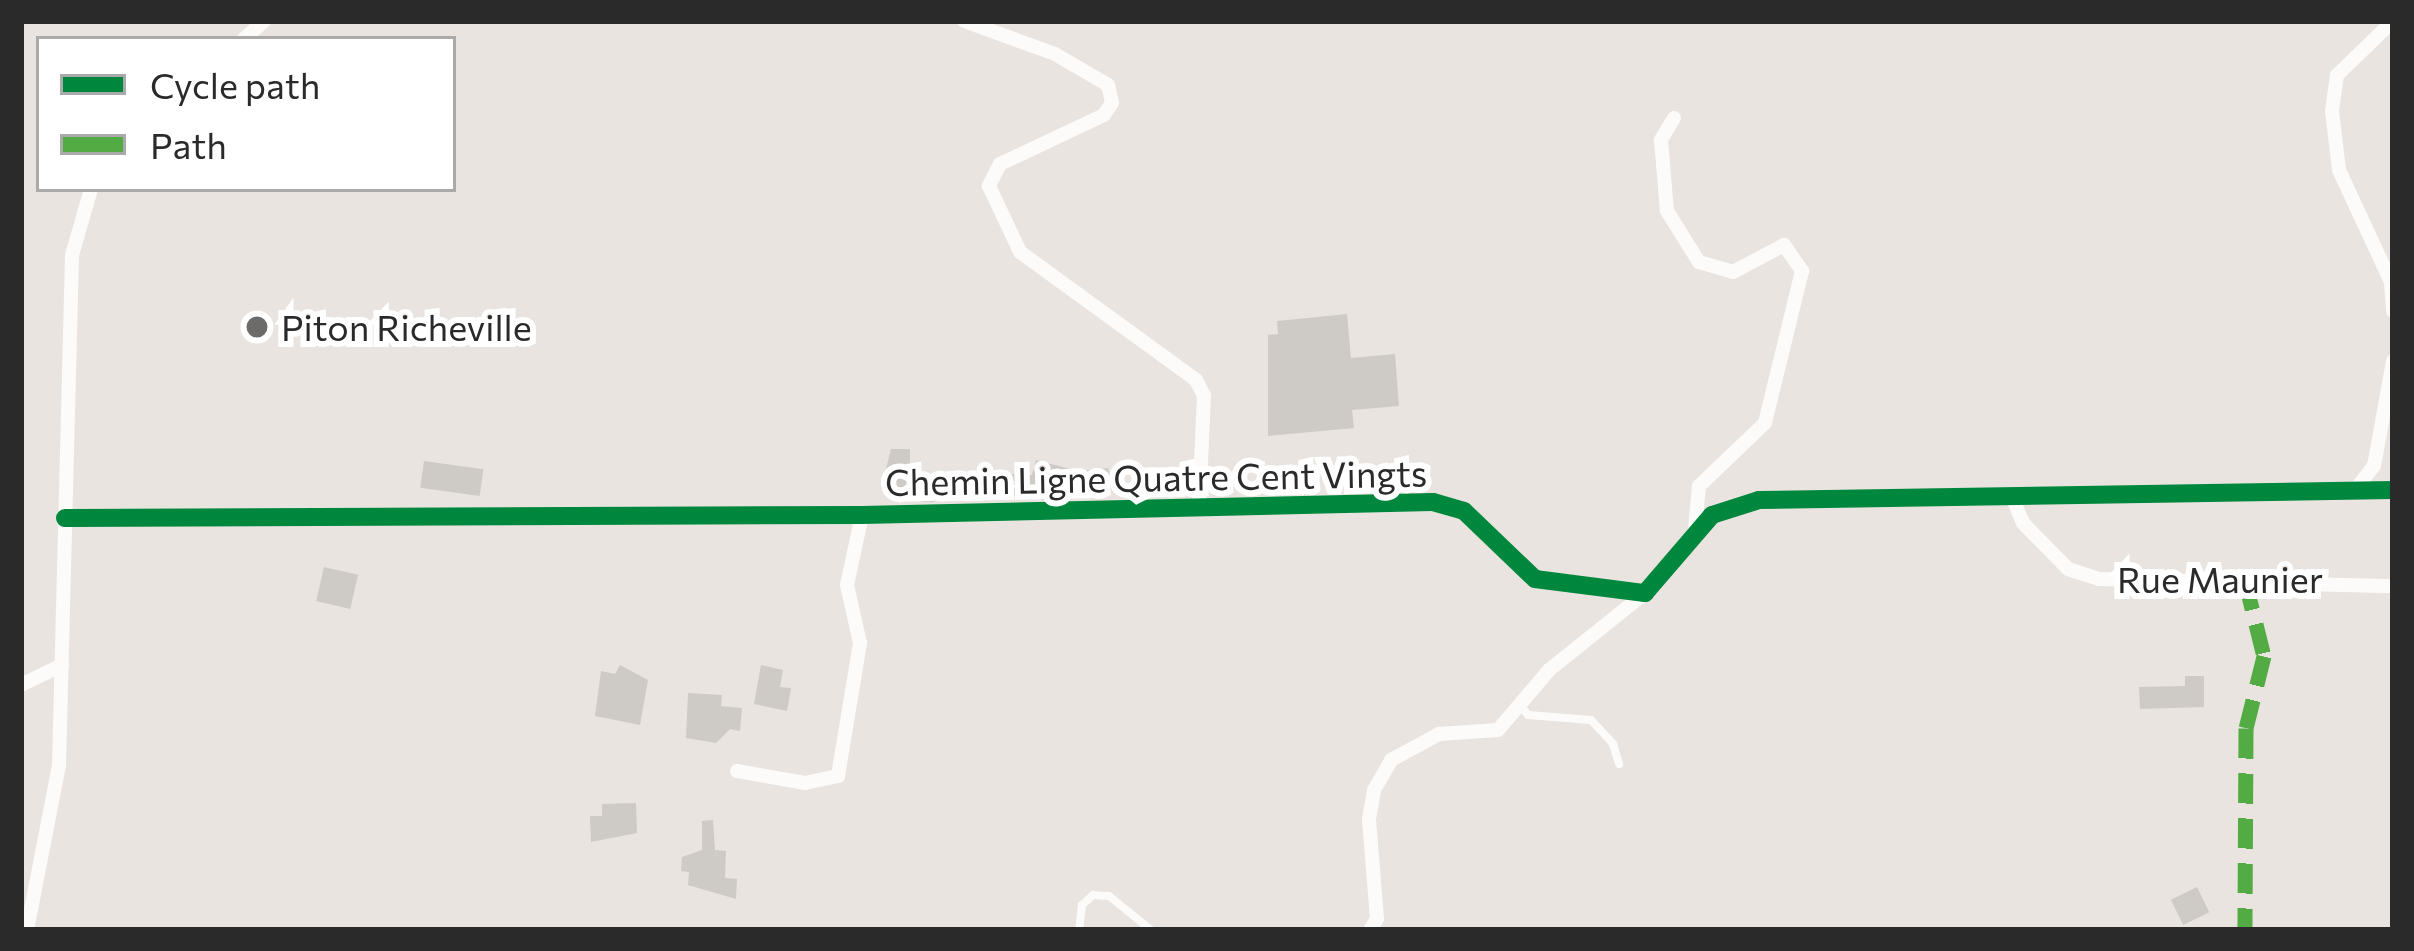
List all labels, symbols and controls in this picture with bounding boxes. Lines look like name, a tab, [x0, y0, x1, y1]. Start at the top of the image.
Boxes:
legend	[36, 36, 456, 192]
text: Cycle path	[150, 62, 320, 106]
text: Path	[150, 122, 227, 166]
place label: Piton Richeville	[281, 305, 532, 349]
marker: Piton Richeville	[244, 314, 270, 340]
street label: Chemin Ligne Quatre Cent Vingts	[885, 451, 1427, 503]
street label: Rue Maunier	[2117, 557, 2323, 601]

